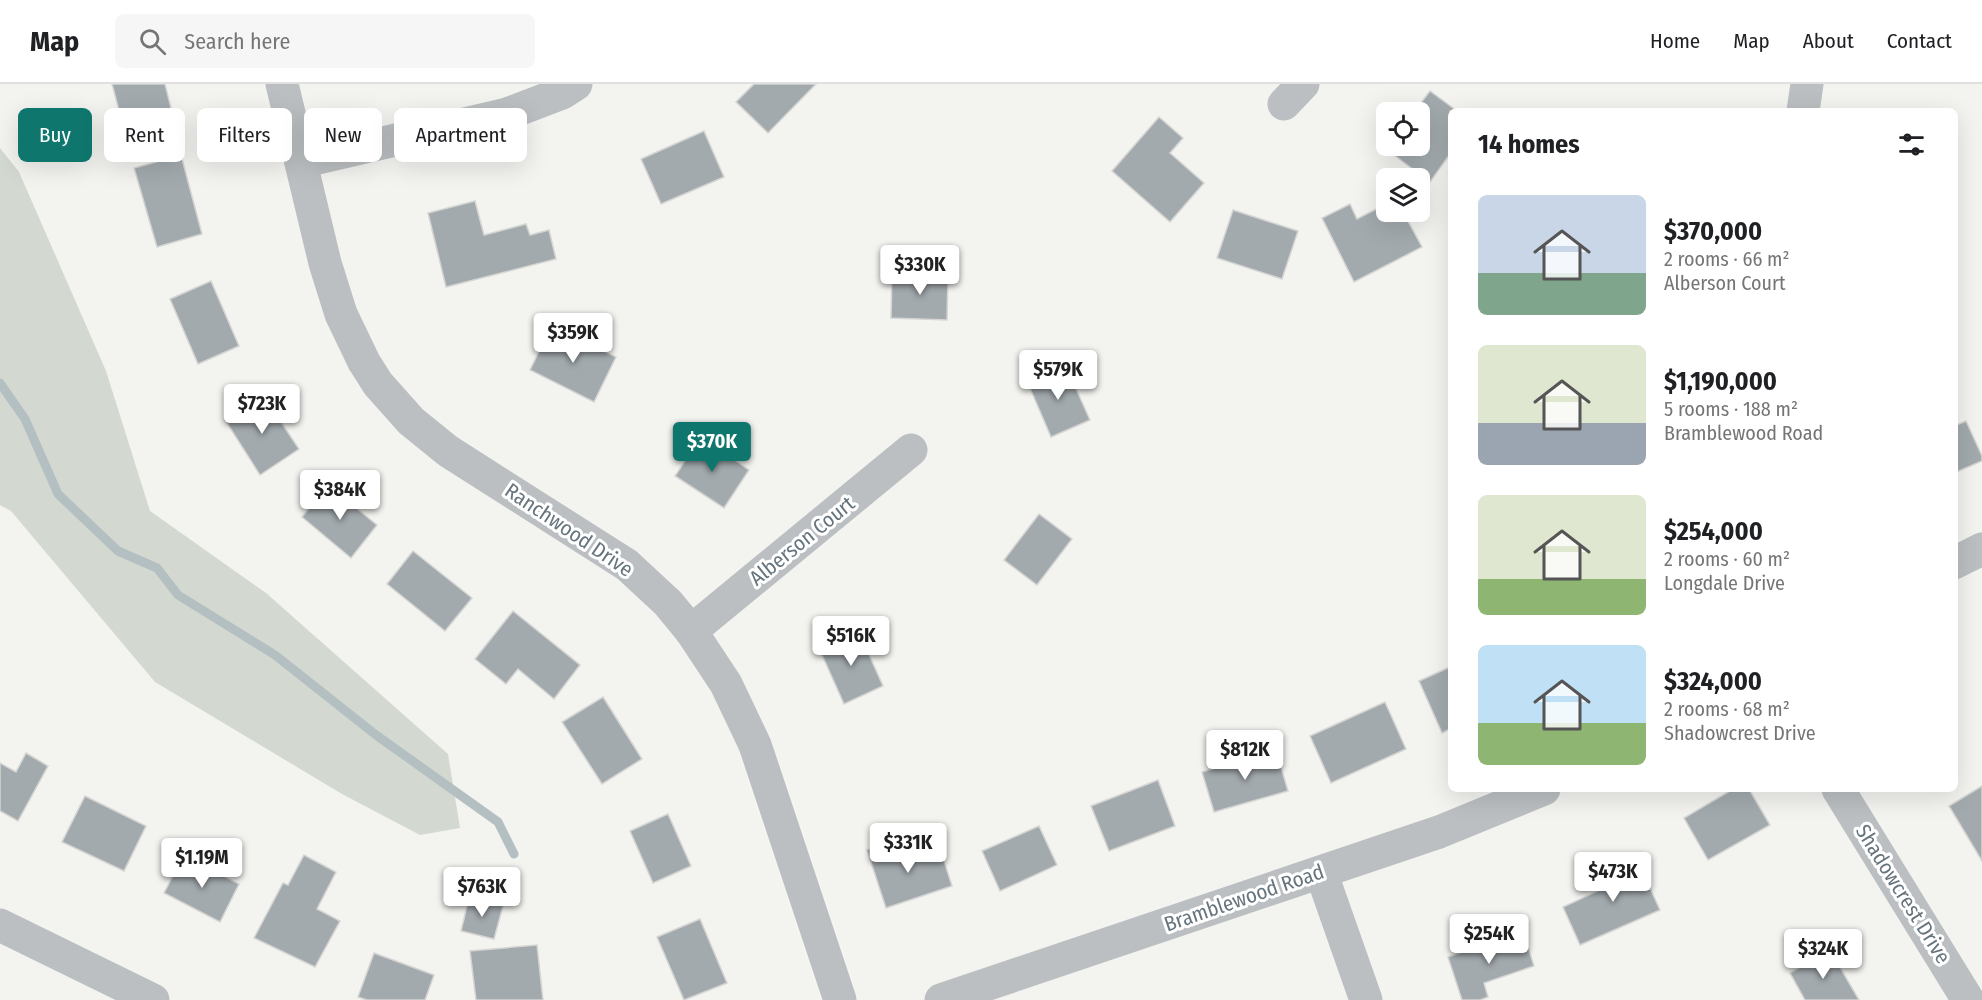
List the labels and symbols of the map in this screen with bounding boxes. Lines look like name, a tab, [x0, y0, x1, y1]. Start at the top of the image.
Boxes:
pin: $330K	[878, 245, 962, 296]
pin: $359K	[531, 313, 615, 364]
pin: $579K	[1016, 350, 1100, 401]
pin: $723K	[220, 384, 304, 435]
pin: $370K	[670, 422, 754, 473]
pin: $384K	[298, 470, 382, 521]
street label: Ranchwood Drive	[500, 478, 638, 582]
street label: Alberson Court	[744, 491, 860, 591]
pin: $516K	[809, 616, 893, 667]
pin: $812K	[1203, 730, 1287, 781]
street label: Shadowcrest Drive	[1850, 820, 1956, 968]
pin: $331K	[866, 823, 950, 874]
pin: $1.19M	[153, 838, 251, 889]
pin: $473K	[1571, 852, 1655, 903]
street label: Bramblewood Road	[1161, 858, 1327, 938]
pin: $763K	[440, 867, 524, 918]
pin: $254K	[1447, 914, 1531, 965]
pin: $324K	[1781, 929, 1865, 980]

